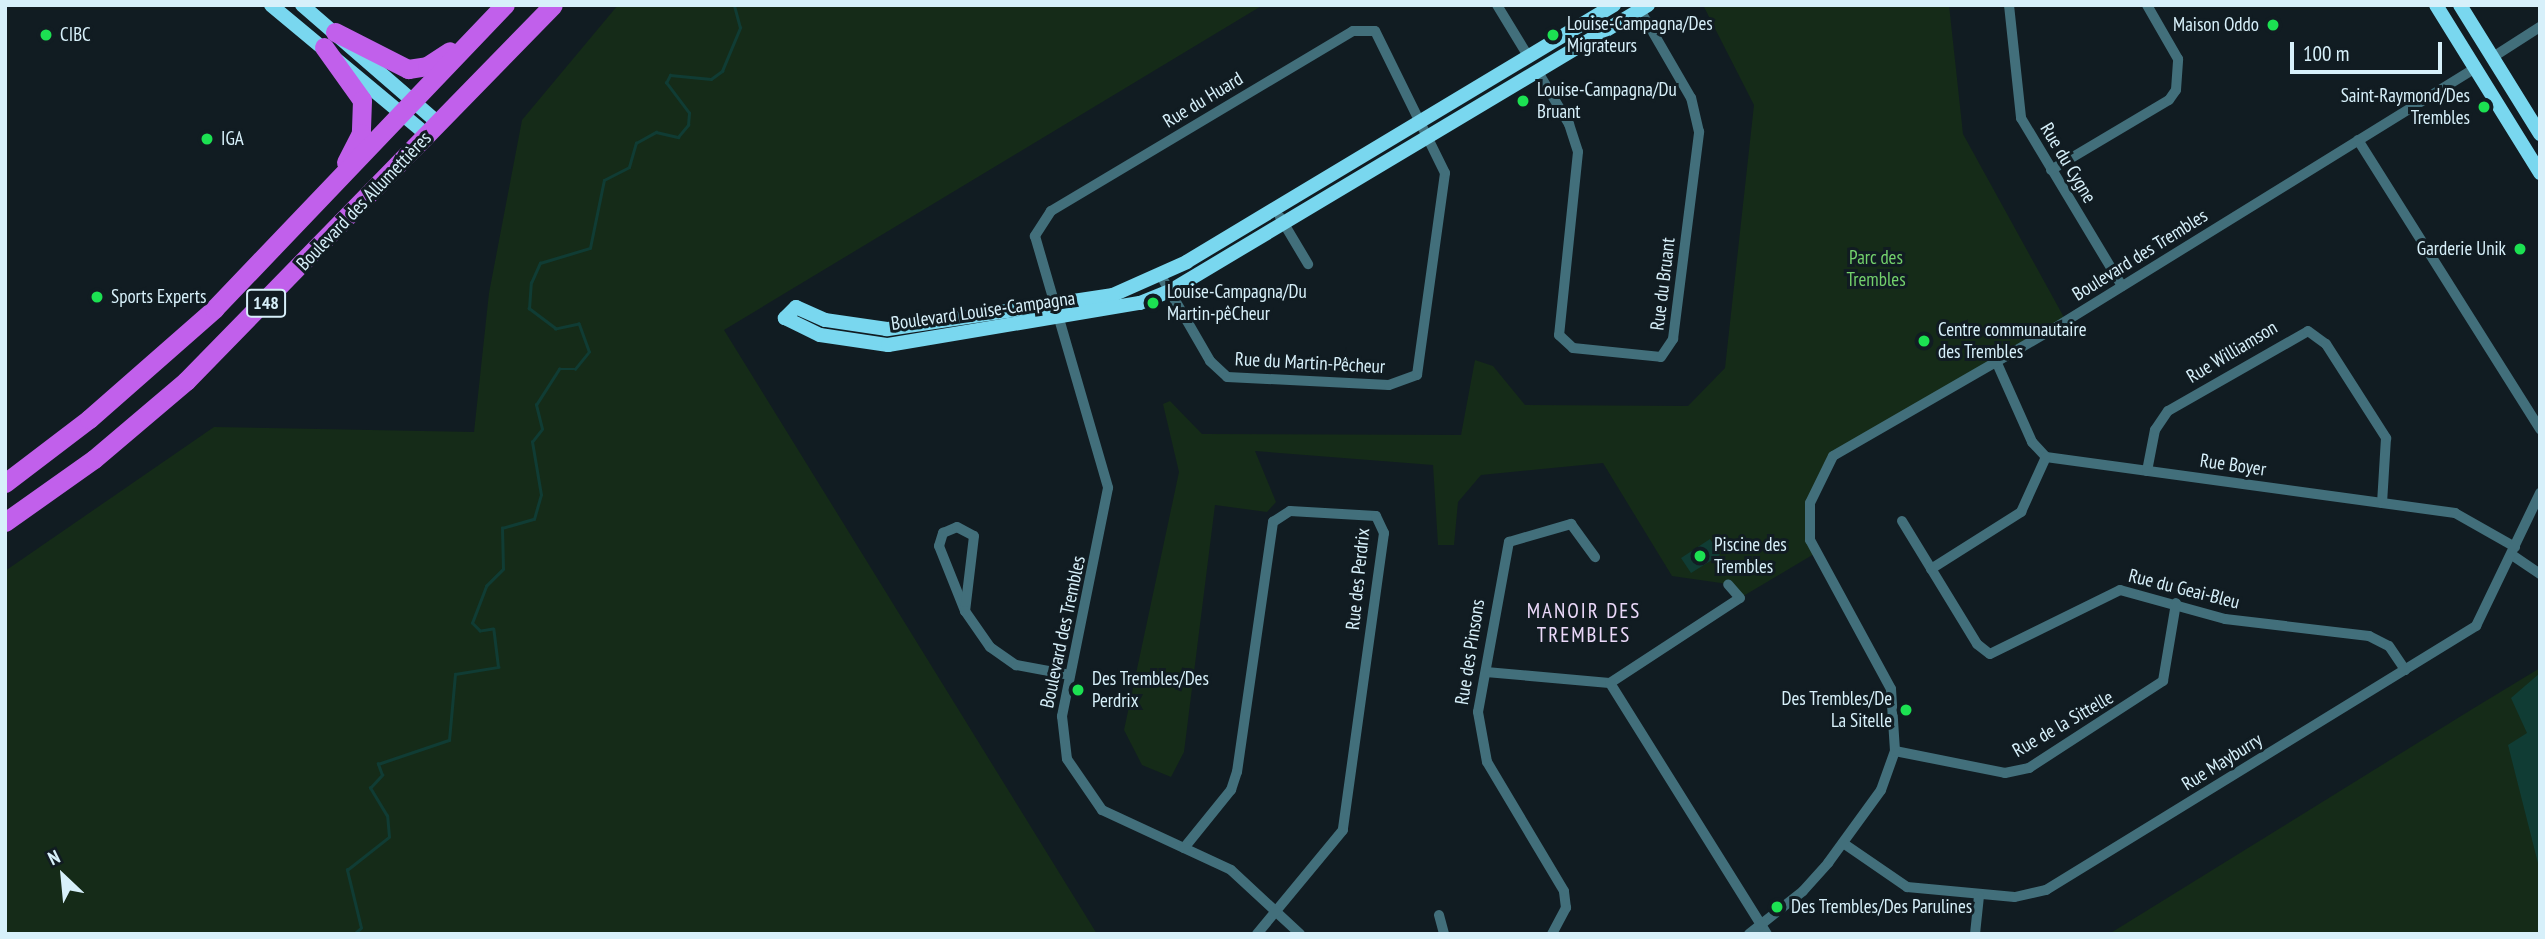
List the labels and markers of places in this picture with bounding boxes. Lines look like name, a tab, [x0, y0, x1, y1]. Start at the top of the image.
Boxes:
place label: Louise-Campagna/Des Migrateurs	[1567, 13, 1713, 57]
place label: Maison Oddo	[2173, 14, 2259, 36]
marker: Maison Oddo	[2265, 17, 2281, 33]
place label: CIBC	[60, 24, 91, 46]
marker: CIBC	[38, 27, 54, 43]
marker: Louise-Campagna/Des Migrateurs	[1545, 27, 1561, 43]
place label: Louise-Campagna/Du Bruant	[1537, 79, 1677, 123]
place label: Saint-Raymond/Des Trembles	[2341, 85, 2470, 129]
marker: Louise-Campagna/Du Bruant	[1515, 93, 1531, 109]
marker: Saint-Raymond/Des Trembles	[2476, 99, 2492, 115]
place label: IGA	[221, 128, 244, 150]
marker: IGA	[199, 131, 215, 147]
place label: Garderie Unik	[2417, 238, 2506, 260]
marker: Garderie Unik	[2512, 241, 2528, 257]
place label: Louise-Campagna/Du Martin-pêCheur	[1167, 281, 1307, 325]
place label: Sports Experts	[111, 286, 206, 308]
marker: Sports Experts	[89, 289, 105, 305]
marker: Louise-Campagna/Du Martin-pêCheur	[1145, 295, 1161, 311]
place label: Centre communautaire des Trembles	[1938, 319, 2086, 363]
marker: Centre communautaire des Trembles	[1916, 333, 1932, 349]
place label: Piscine des Trembles	[1714, 534, 1787, 578]
marker: Piscine des Trembles	[1692, 548, 1708, 564]
place label: Des Trembles/Des Perdrix	[1092, 668, 1209, 712]
marker: Des Trembles/Des Perdrix	[1070, 682, 1086, 698]
place label: Des Trembles/De La Sitelle	[1781, 688, 1892, 732]
marker: Des Trembles/De La Sitelle	[1898, 702, 1914, 718]
place label: Des Trembles/Des Parulines	[1791, 896, 1973, 918]
marker: Des Trembles/Des Parulines	[1769, 899, 1785, 915]

